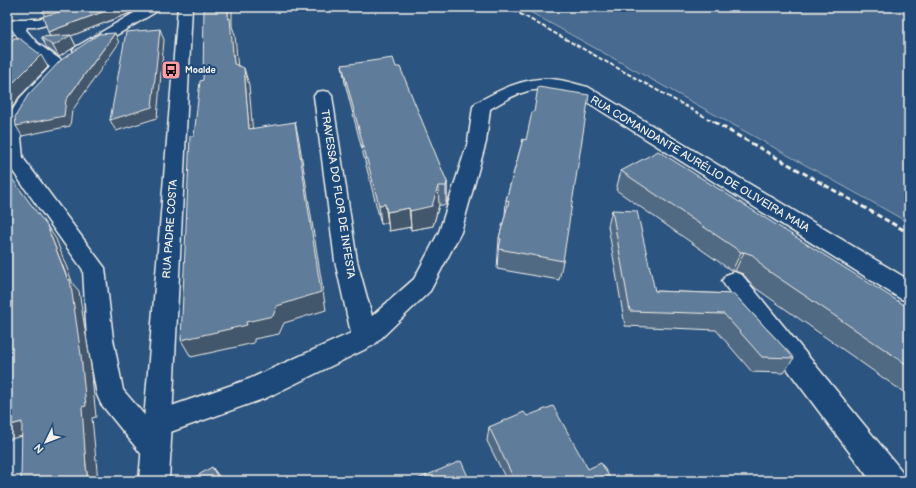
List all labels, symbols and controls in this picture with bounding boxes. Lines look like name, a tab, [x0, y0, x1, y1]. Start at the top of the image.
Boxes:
bus stop icon: Moalde	[160, 59, 182, 81]
place label: Moalde	[185, 65, 216, 76]
street label: RUA COMANDANTE AURÉLIO DE OLIVEIRA MAIA	[588, 92, 813, 235]
street label: TRAVESSA DO FLOR DE INFESTA	[318, 109, 358, 280]
street label: RUA PADRE COSTA	[160, 179, 180, 279]
north arrow	[26, 422, 66, 462]
text: N	[31, 441, 47, 456]

